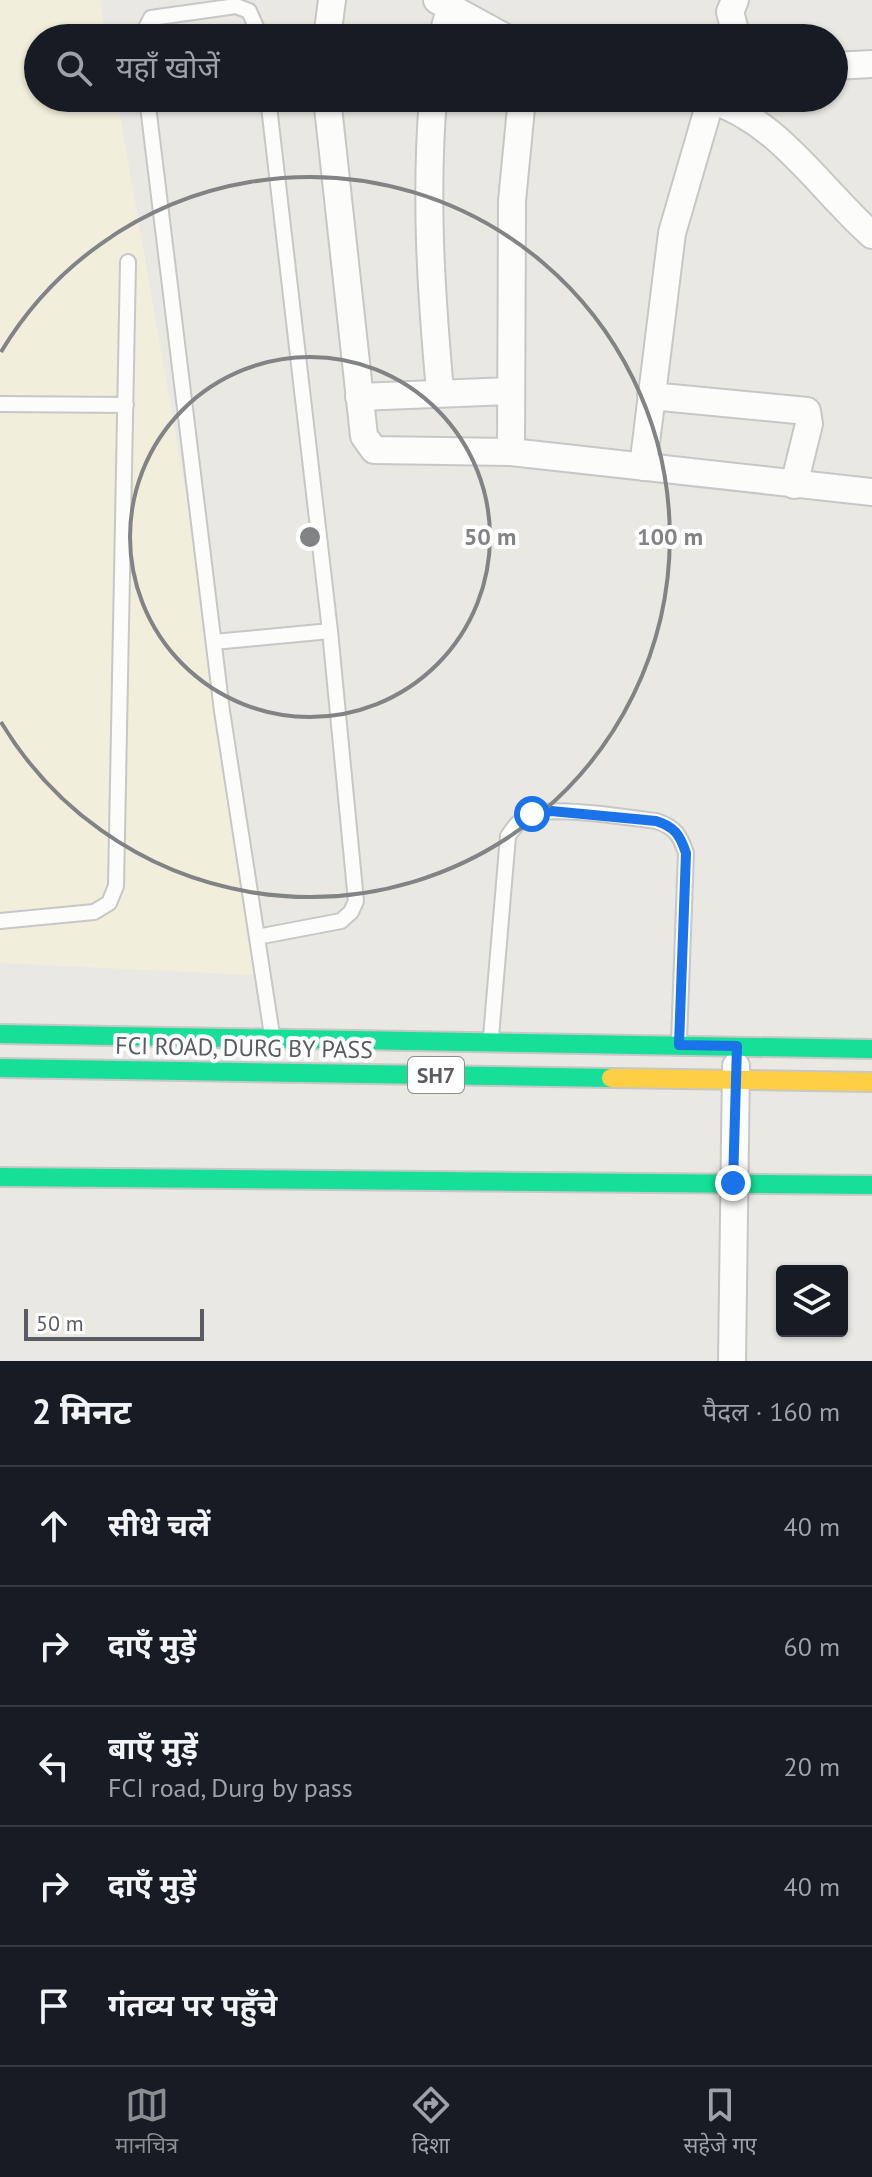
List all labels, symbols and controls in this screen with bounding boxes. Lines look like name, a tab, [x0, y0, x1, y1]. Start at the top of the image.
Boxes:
search box	[24, 24, 848, 112]
icon: search	[52, 46, 96, 90]
text: यहाँ खोजें	[116, 47, 220, 86]
text: 50 m	[464, 521, 516, 552]
text: 100 m	[637, 521, 703, 552]
centre of rings	[296, 523, 324, 551]
route start	[514, 796, 550, 832]
street label: FCI ROAD, DURG BY PASS	[115, 1030, 373, 1065]
road number: SH7	[408, 1057, 464, 1093]
route end	[715, 1165, 751, 1201]
map controls	[776, 1265, 848, 1337]
button: layers	[776, 1265, 848, 1337]
scale bar	[24, 1305, 204, 1341]
text: 50 m	[36, 1309, 84, 1337]
text: 2 मिनट	[32, 1389, 131, 1433]
text: पैदल · 160 m	[702, 1395, 840, 1428]
icon: ahead	[32, 1504, 76, 1548]
text: सीधे चलें	[108, 1505, 210, 1544]
text: 40 m	[784, 1510, 840, 1543]
icon: right	[32, 1624, 76, 1668]
text: दाएँ मुड़ें	[108, 1625, 196, 1664]
text: 60 m	[784, 1630, 840, 1663]
text: बाएँ मुड़ें	[108, 1728, 198, 1767]
icon: left	[32, 1744, 76, 1788]
text: 20 m	[784, 1750, 840, 1783]
text: FCI road, Durg by pass	[108, 1771, 353, 1804]
icon: right	[32, 1864, 76, 1908]
text: दाएँ मुड़ें	[108, 1865, 196, 1904]
text: 40 m	[784, 1870, 840, 1903]
icon: arrive	[32, 1984, 76, 2028]
text: गंतव्य पर पहुँचे	[108, 1985, 277, 2024]
tab: मानचित्र	[115, 2083, 178, 2162]
tab: दिशा	[409, 2083, 453, 2162]
tab: सहेजे गए	[683, 2083, 757, 2162]

